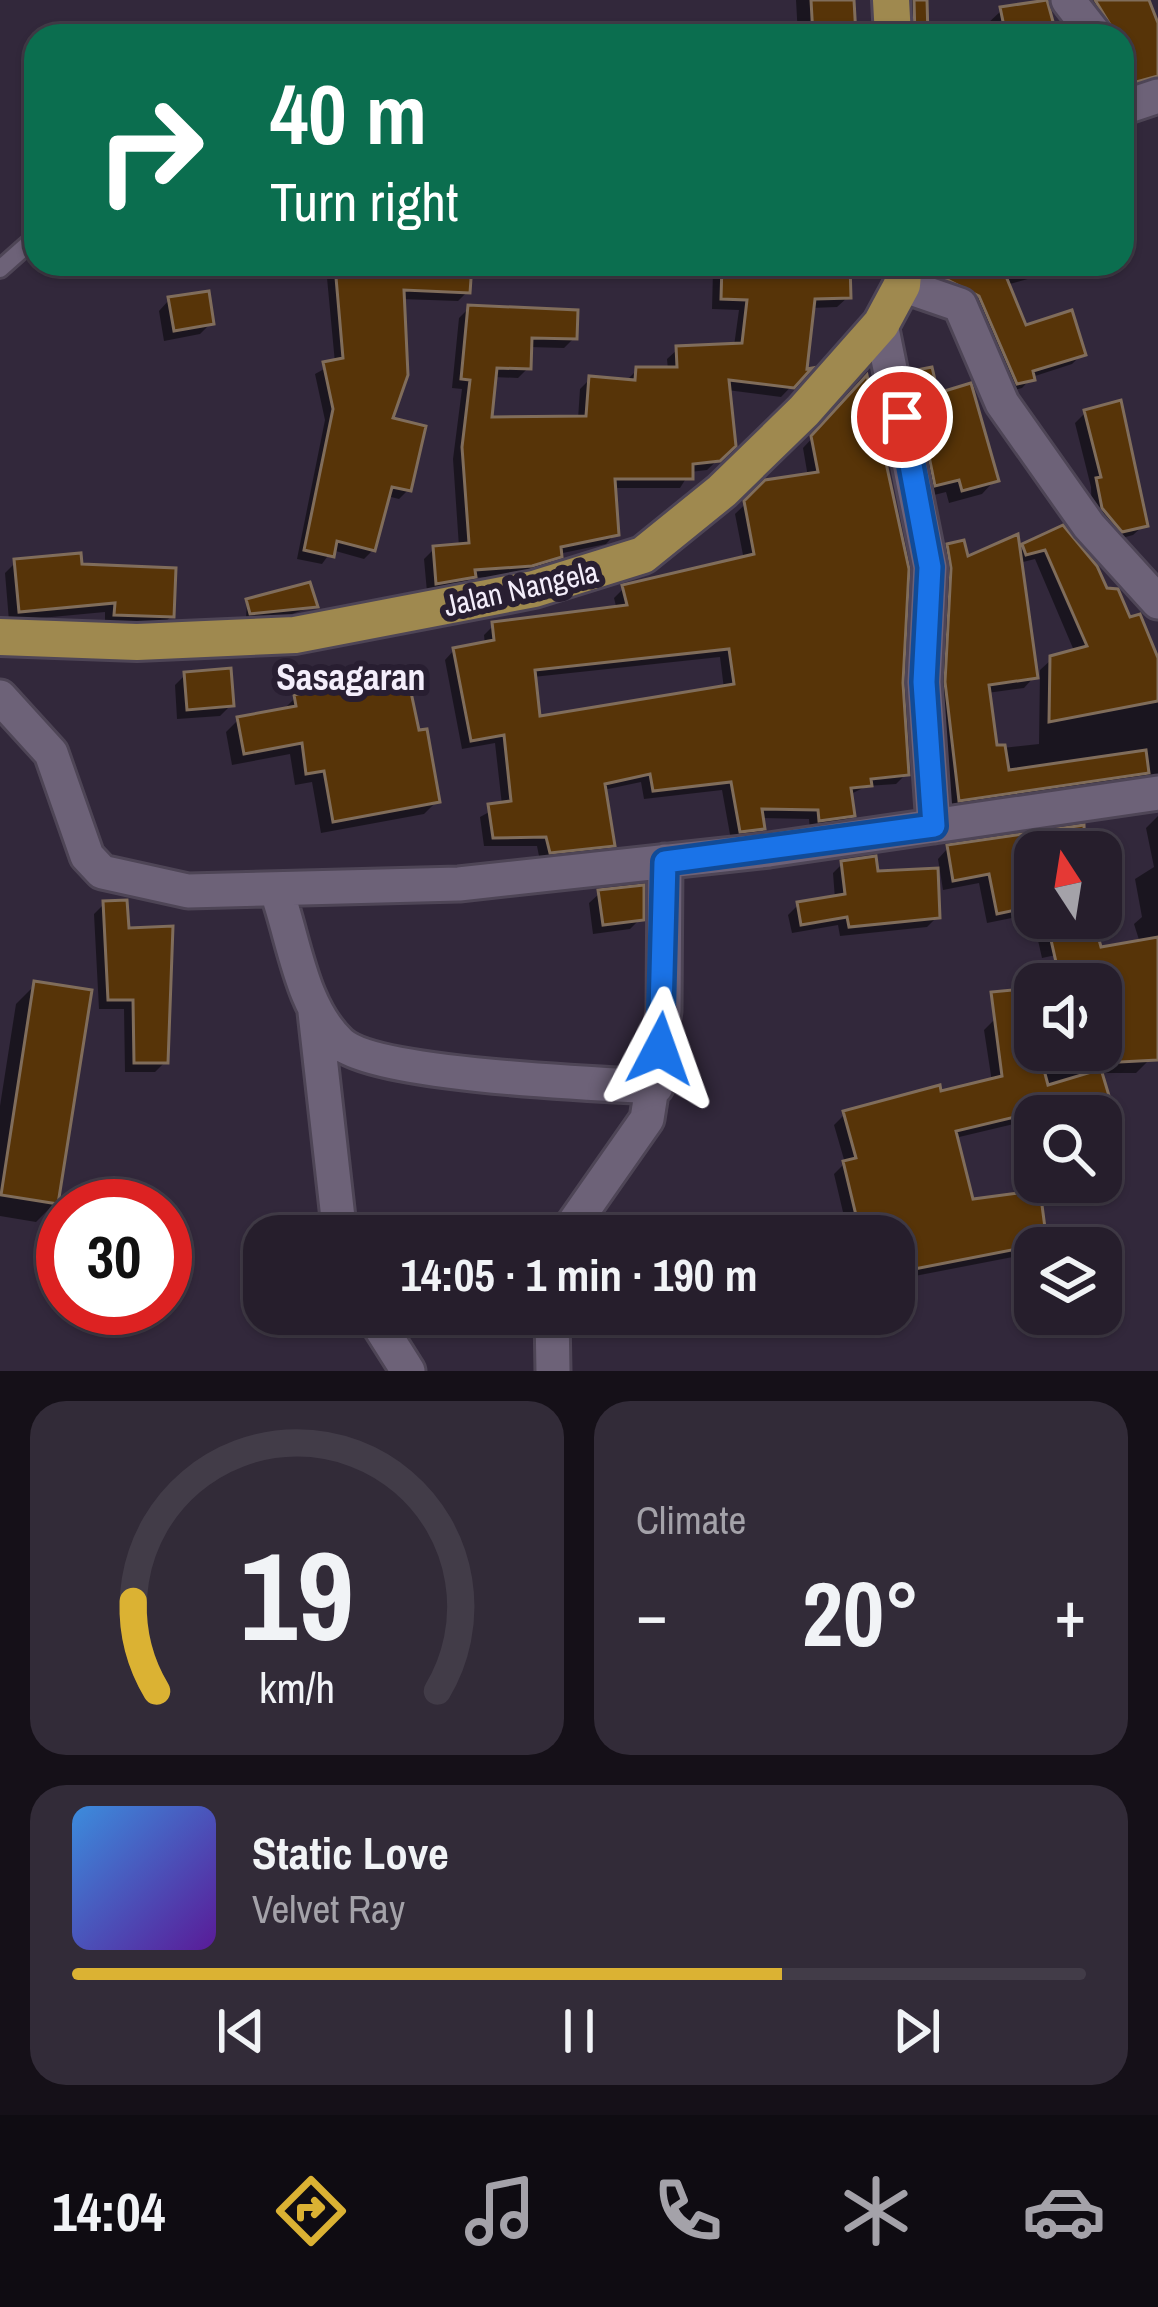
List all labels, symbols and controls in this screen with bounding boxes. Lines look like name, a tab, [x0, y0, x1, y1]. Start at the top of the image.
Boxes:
text: 40 m	[270, 57, 427, 170]
icon: right	[72, 72, 228, 228]
text: Turn right	[270, 165, 458, 238]
pin	[851, 366, 953, 468]
icon: arrive	[869, 384, 935, 450]
street label: Jalan Nangela	[440, 551, 602, 625]
district label: Sasagaran	[276, 653, 426, 701]
north arrow	[1014, 831, 1122, 939]
map controls	[1014, 831, 1122, 1335]
button: sound	[1014, 963, 1122, 1071]
position arrow	[597, 986, 723, 1112]
button: search	[1014, 1095, 1122, 1203]
speed limit sign: 30	[36, 1179, 192, 1335]
button: layers	[1014, 1227, 1122, 1335]
text: 14:05 · 1 min · 190 m	[401, 1244, 757, 1305]
text: Climate	[636, 1494, 746, 1546]
text: 19	[240, 1511, 354, 1679]
text: 20°	[802, 1553, 920, 1674]
text: −	[636, 1569, 668, 1658]
text: +	[1054, 1569, 1086, 1658]
text: km/h	[259, 1659, 335, 1716]
text: Static Love	[252, 1822, 449, 1883]
text: Velvet Ray	[252, 1883, 405, 1935]
icon: previous	[208, 1998, 274, 2064]
icon: pause	[546, 1998, 612, 2064]
icon: next	[884, 1998, 950, 2064]
icon: directions	[269, 2169, 353, 2253]
icon: music	[458, 2169, 542, 2253]
icon: phone	[646, 2169, 730, 2253]
icon: climate	[834, 2169, 918, 2253]
icon: car	[1022, 2169, 1106, 2253]
text: 14:04	[52, 2175, 165, 2248]

